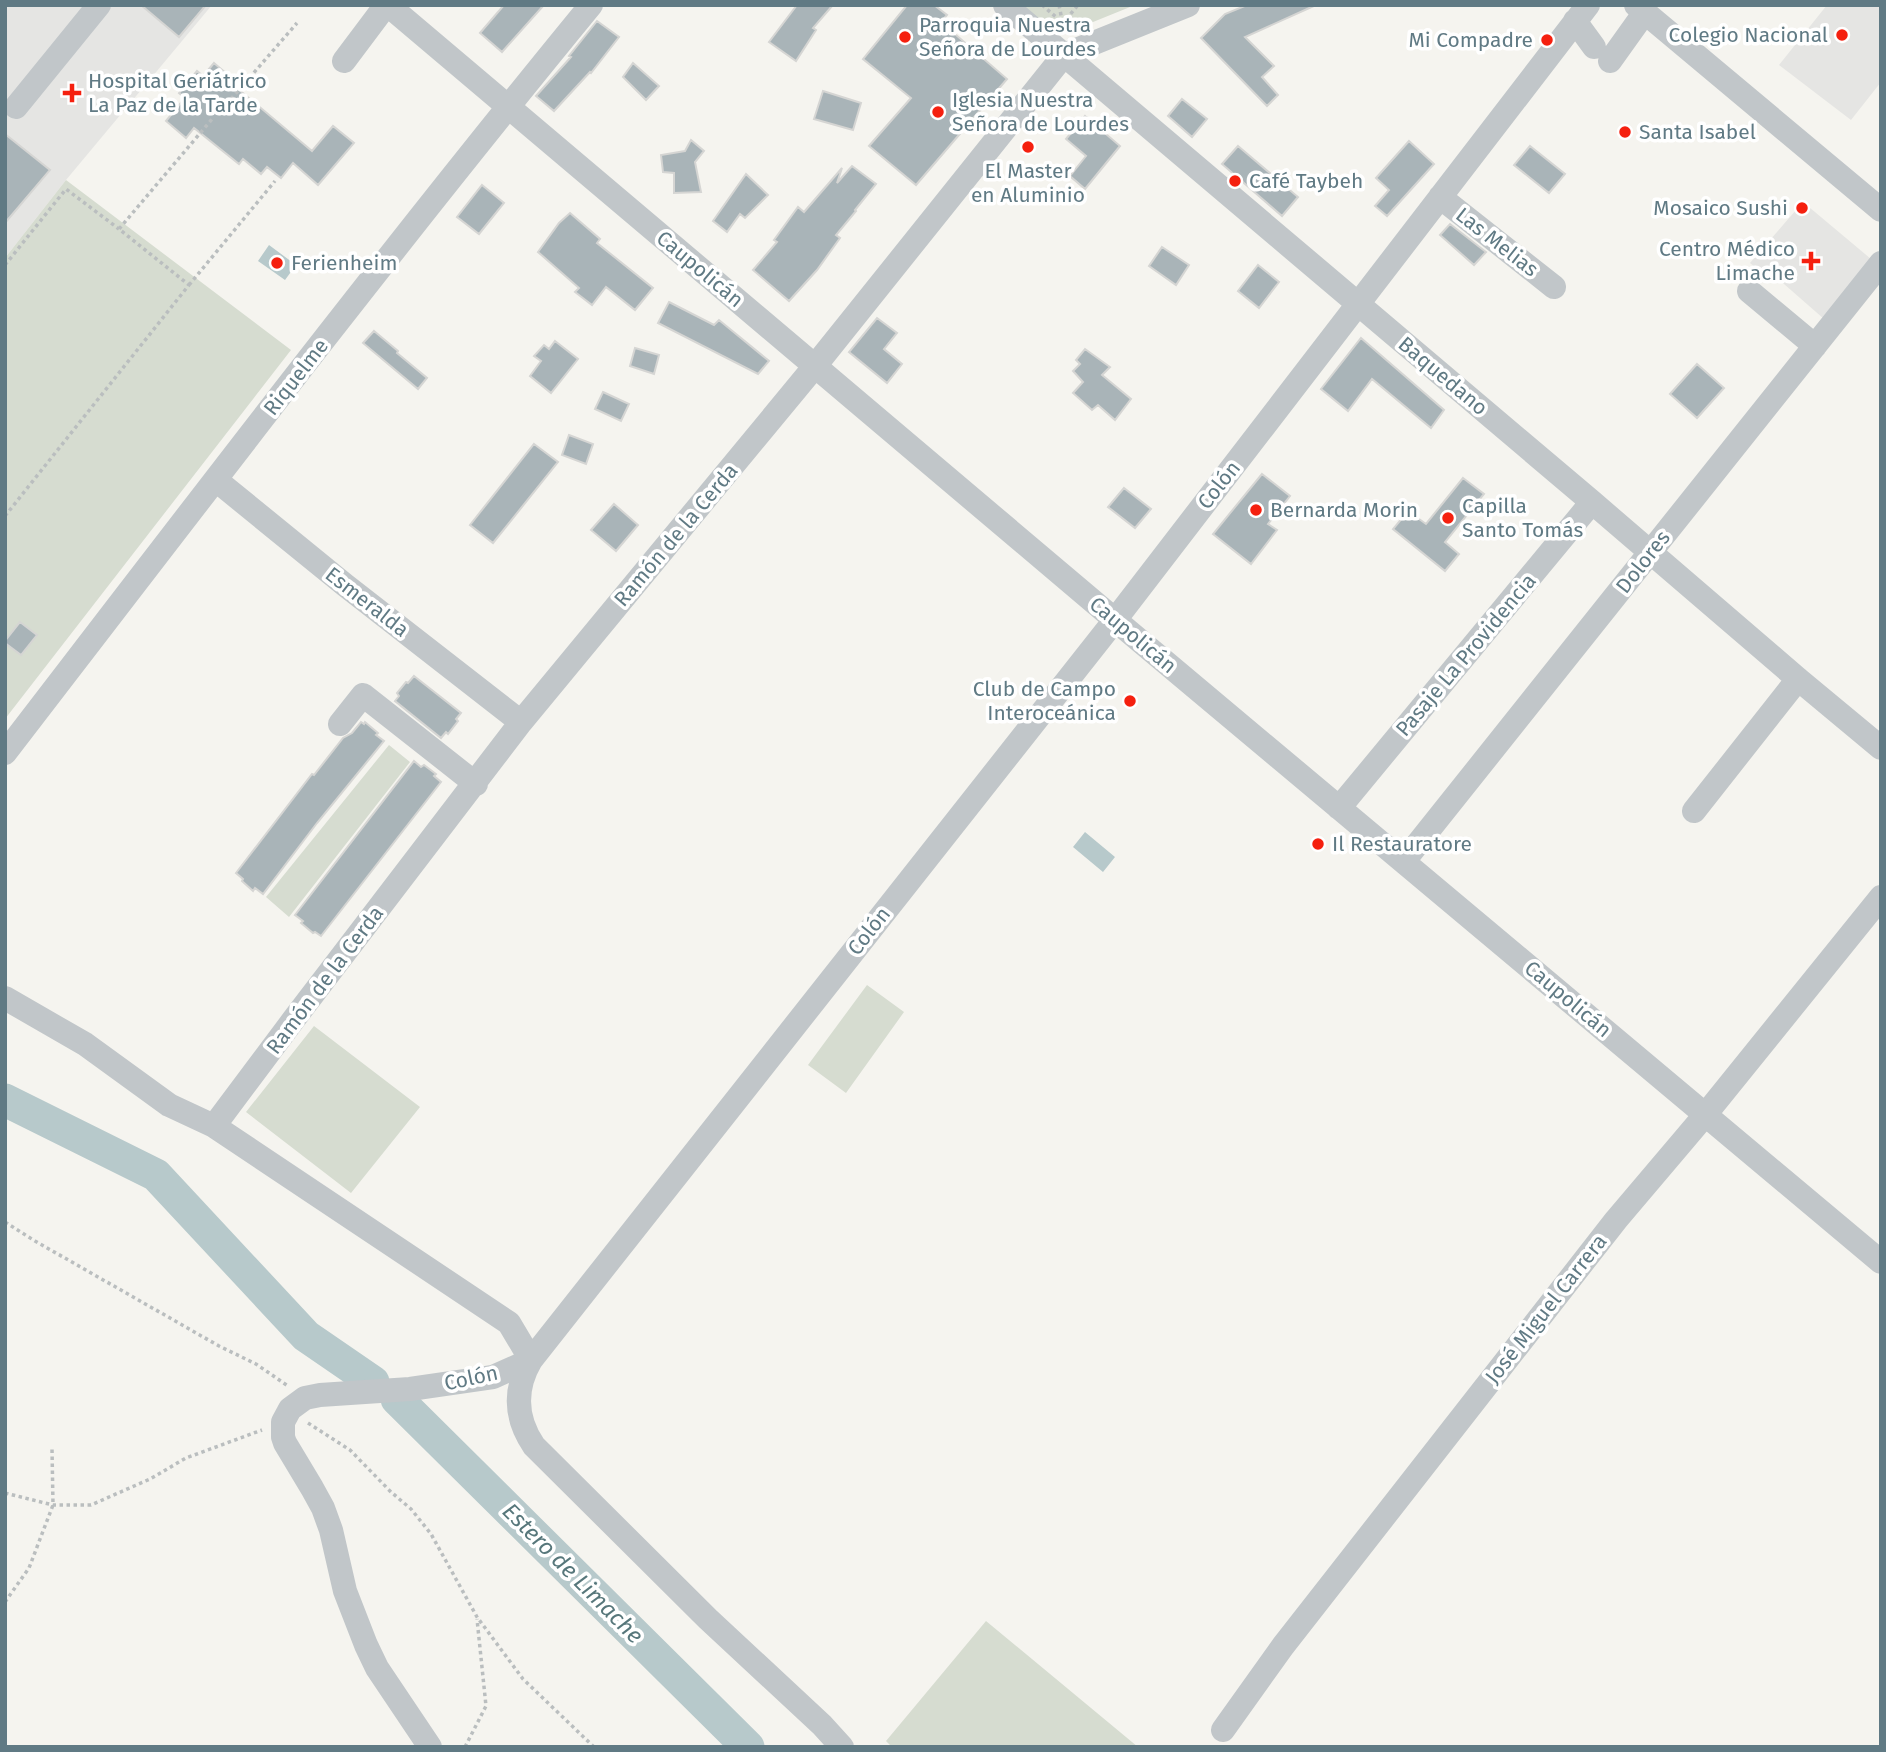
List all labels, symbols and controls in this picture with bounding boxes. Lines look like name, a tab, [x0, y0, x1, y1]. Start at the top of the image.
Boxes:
place label: Parroquia Nuestra Señora de Lourdes	[919, 12, 1096, 62]
place label: Colegio Nacional	[1669, 22, 1828, 48]
place label: Mi Compadre	[1408, 27, 1533, 53]
marker: Colegio Nacional	[1834, 27, 1850, 43]
marker: Parroquia Nuestra Señora de Lourdes	[897, 29, 913, 45]
marker: Mi Compadre	[1539, 32, 1555, 48]
place label: Hospital Geriátrico La Paz de la Tarde	[88, 68, 267, 118]
marker: Hospital Geriátrico La Paz de la Tarde	[62, 83, 82, 103]
place label: Iglesia Nuestra Señora de Lourdes	[952, 87, 1129, 137]
marker: Iglesia Nuestra Señora de Lourdes	[930, 104, 946, 120]
place label: Santa Isabel	[1639, 119, 1756, 145]
marker: Santa Isabel	[1617, 124, 1633, 140]
marker: El Master en Aluminio	[1020, 139, 1036, 155]
place label: El Master en Aluminio	[971, 158, 1085, 208]
place label: Café Taybeh	[1249, 168, 1363, 194]
marker: Café Taybeh	[1227, 173, 1243, 189]
place label: Mosaico Sushi	[1653, 195, 1788, 221]
marker: Mosaico Sushi	[1794, 200, 1810, 216]
street label: Las Melias	[1450, 202, 1544, 282]
street label: Caupolicán	[651, 225, 749, 313]
place label: Centro Médico Limache	[1659, 236, 1795, 286]
place label: Ferienheim	[291, 250, 397, 276]
marker: Centro Médico Limache	[1801, 251, 1821, 271]
marker: Ferienheim	[269, 255, 285, 271]
street label: Baquedano	[1393, 331, 1493, 421]
street label: Riquelme	[258, 333, 334, 421]
street label: Colón	[1192, 456, 1246, 514]
street label: Ramón de la Cerda	[609, 458, 743, 612]
place label: Capilla Santo Tomás	[1462, 493, 1583, 543]
place label: Bernarda Morin	[1270, 497, 1418, 523]
marker: Bernarda Morin	[1248, 502, 1264, 518]
marker: Capilla Santo Tomás	[1440, 510, 1456, 526]
street label: Dolores	[1610, 525, 1676, 599]
street label: Esmeralda	[320, 561, 414, 643]
street label: Pasaje La Providencia	[1390, 568, 1542, 742]
street label: Caupolicán	[1084, 591, 1182, 679]
place label: Club de Campo Interoceánica	[973, 676, 1116, 726]
marker: Club de Campo Interoceánica	[1122, 693, 1138, 709]
place label: Il Restauratore	[1332, 831, 1472, 857]
marker: Il Restauratore	[1310, 836, 1326, 852]
street label: Ramón de la Cerda	[261, 901, 389, 1059]
street label: Colón	[842, 902, 896, 960]
street label: Caupolicán	[1519, 955, 1617, 1043]
street label: José Miguel Carrera	[1480, 1229, 1612, 1389]
street label: Colón	[442, 1360, 500, 1396]
water label: Estero de Limache	[497, 1497, 649, 1649]

